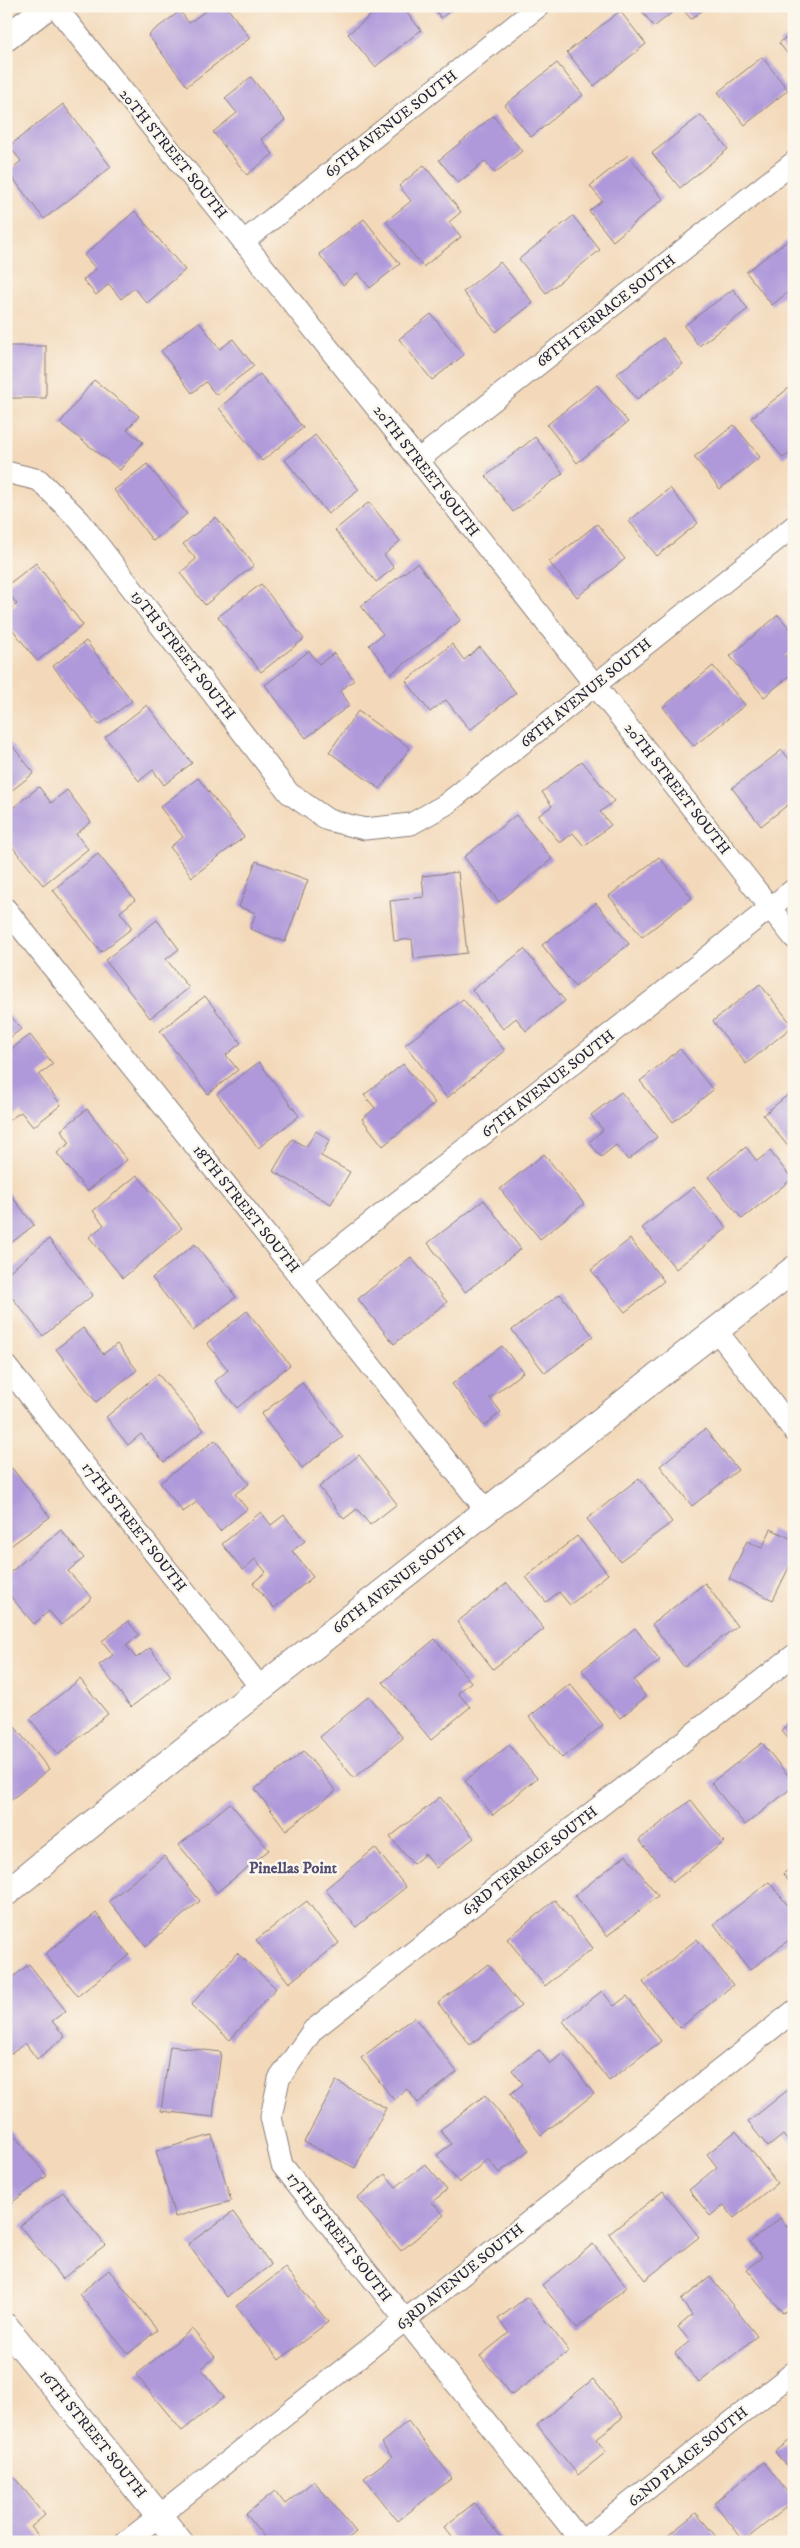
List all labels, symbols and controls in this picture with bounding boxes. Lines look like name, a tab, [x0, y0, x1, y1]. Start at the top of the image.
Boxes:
street label: 69TH AVENUE SOUTH	[321, 66, 461, 182]
street label: 20TH STREET SOUTH	[115, 85, 231, 223]
street label: 68TH TERRACE SOUTH	[533, 251, 679, 371]
street label: 20TH STREET SOUTH	[369, 401, 483, 541]
street label: 19TH STREET SOUTH	[127, 586, 239, 724]
street label: 68TH AVENUE SOUTH	[516, 634, 656, 752]
street label: 20TH STREET SOUTH	[620, 719, 734, 859]
street label: 67TH AVENUE SOUTH	[478, 1026, 618, 1142]
street label: 18TH STREET SOUTH	[189, 1141, 303, 1277]
street label: 17TH STREET SOUTH	[77, 1458, 191, 1596]
street label: 66TH AVENUE SOUTH	[329, 1522, 469, 1638]
street label: 63RD TERRACE SOUTH	[458, 1802, 602, 1920]
district label: Pinellas Point	[249, 1858, 338, 1878]
street label: 17TH STREET SOUTH	[282, 2168, 396, 2306]
street label: 63RD AVENUE SOUTH	[392, 2220, 528, 2334]
street label: 16TH STREET SOUTH	[35, 2366, 151, 2502]
street label: 62ND PLACE SOUTH	[624, 2403, 752, 2511]

